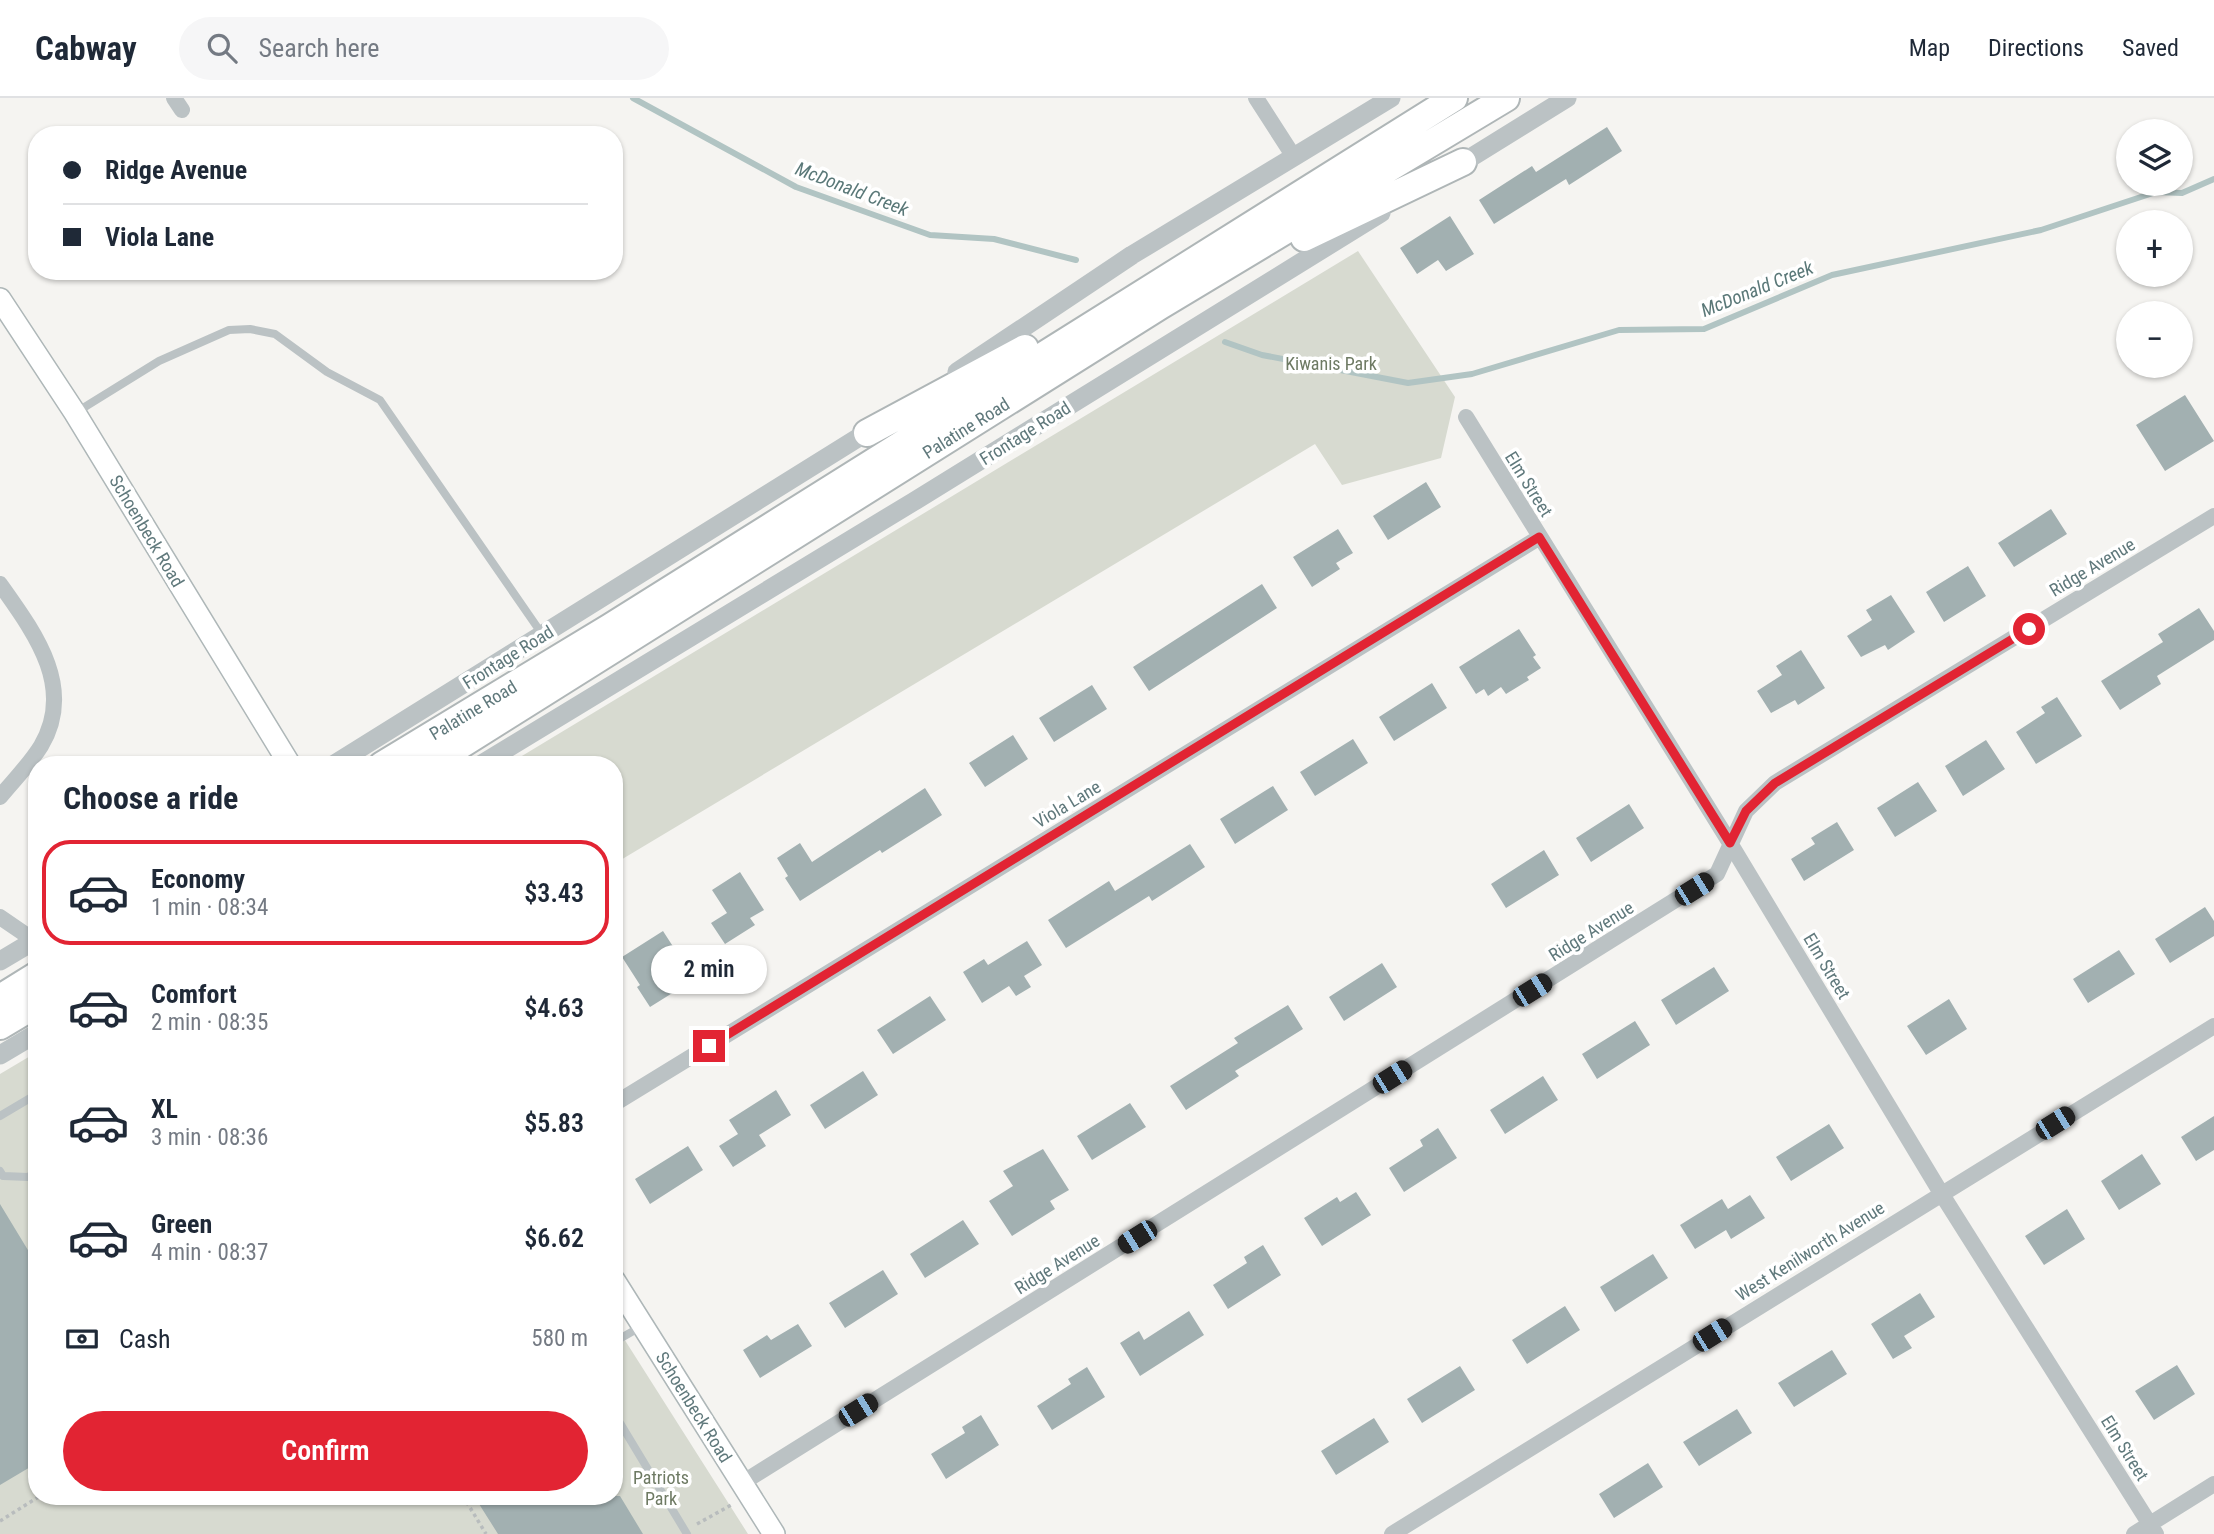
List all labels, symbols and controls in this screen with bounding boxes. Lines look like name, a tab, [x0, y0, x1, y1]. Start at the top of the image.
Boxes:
search box	[179, 17, 669, 80]
text: Cabway	[35, 29, 137, 68]
icon: search	[203, 29, 241, 67]
text: Search here	[259, 33, 380, 63]
text: Map	[1909, 34, 1950, 62]
text: Directions	[1988, 34, 2084, 62]
text: Saved	[2122, 34, 2179, 62]
map controls	[2116, 119, 2193, 378]
button: layers	[2116, 119, 2193, 196]
text: Ridge Avenue	[105, 155, 247, 185]
water label: McDonald Creek	[792, 157, 912, 221]
button: +	[2116, 210, 2193, 287]
text: Viola Lane	[105, 222, 214, 252]
water label: McDonald Creek	[1697, 256, 1817, 322]
button: −	[2116, 301, 2193, 378]
park label: Kiwanis Park	[1285, 353, 1377, 374]
street label: Palatine Road	[919, 393, 1013, 463]
street label: Frontage Road	[976, 397, 1074, 469]
street label: Elm Street	[1501, 448, 1557, 520]
street label: Schoenbeck Road	[105, 471, 189, 591]
street label: Ridge Avenue	[2045, 533, 2139, 601]
route start	[2013, 613, 2045, 645]
street label: Frontage Road	[459, 621, 557, 693]
street label: Palatine Road	[426, 676, 520, 744]
street label: Viola Lane	[1030, 776, 1104, 832]
text: Choose a ride	[63, 779, 238, 817]
icon: car	[67, 861, 130, 924]
text: Economy	[151, 864, 245, 894]
car	[1671, 869, 1718, 909]
text: $3.43	[524, 878, 584, 908]
text: 1 min · 08:34	[151, 894, 268, 921]
street label: Ridge Avenue	[1545, 897, 1637, 965]
street label: Elm Street	[1799, 929, 1855, 1003]
callout: 2 min	[651, 944, 767, 993]
text: 2 min	[684, 956, 734, 983]
car	[1509, 970, 1556, 1010]
icon: car	[67, 976, 130, 1039]
text: Comfort	[151, 979, 237, 1009]
text: $4.63	[524, 993, 584, 1023]
text: 2 min · 08:35	[151, 1009, 268, 1036]
route end	[693, 1030, 725, 1062]
car	[1369, 1057, 1416, 1097]
icon: car	[67, 1091, 130, 1154]
text: XL	[151, 1094, 178, 1124]
car	[2032, 1103, 2079, 1143]
text: $5.83	[524, 1108, 584, 1138]
text: 3 min · 08:36	[151, 1124, 268, 1151]
street label: West Kenilworth Avenue	[1732, 1197, 1888, 1305]
icon: car	[67, 1206, 130, 1269]
text: Green	[151, 1209, 212, 1239]
car	[1114, 1217, 1161, 1257]
text: $6.62	[524, 1223, 584, 1253]
street label: Ridge Avenue	[1011, 1230, 1103, 1298]
text: 4 min · 08:37	[151, 1239, 268, 1266]
car	[1689, 1315, 1736, 1355]
icon: cash	[63, 1320, 101, 1358]
text: Cash	[119, 1324, 171, 1354]
text: 580 m	[531, 1325, 588, 1352]
street label: Schoenbeck Road	[652, 1348, 736, 1466]
car	[835, 1390, 882, 1430]
button: Confirm	[63, 1411, 588, 1491]
street label: Elm Street	[2097, 1412, 2153, 1484]
park label: Patriots Park	[633, 1467, 689, 1509]

